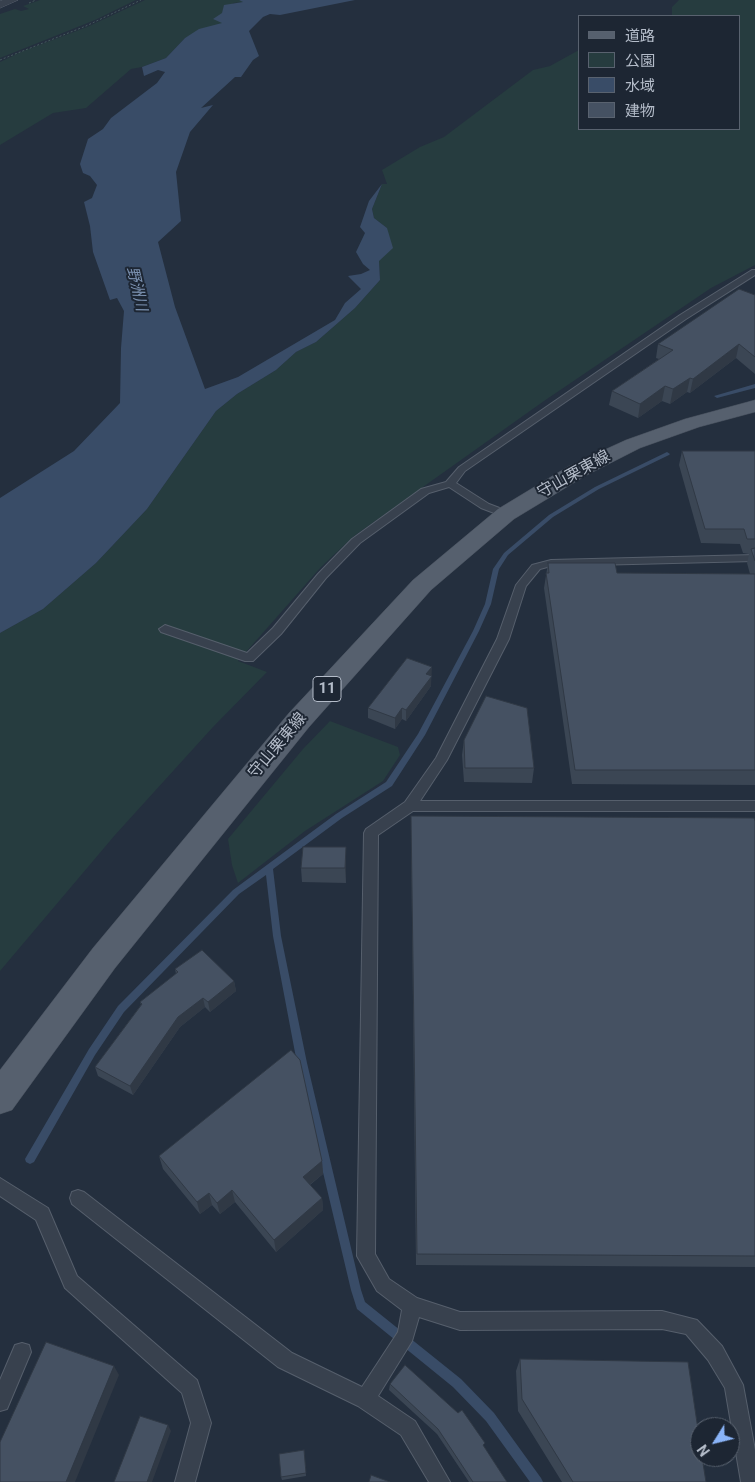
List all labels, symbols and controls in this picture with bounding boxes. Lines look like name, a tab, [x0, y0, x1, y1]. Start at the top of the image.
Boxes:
legend	[578, 15, 740, 130]
text: 道路	[625, 27, 655, 45]
text: 公園	[625, 52, 655, 70]
text: 水域	[625, 77, 655, 95]
text: 建物	[625, 102, 655, 120]
water label: 野洲川	[122, 265, 150, 313]
street label: 守山栗東線	[534, 447, 614, 503]
road number: 11	[313, 676, 341, 702]
street label: 守山栗東線	[245, 709, 311, 783]
north arrow	[690, 1417, 740, 1467]
text: N	[694, 1442, 713, 1459]

